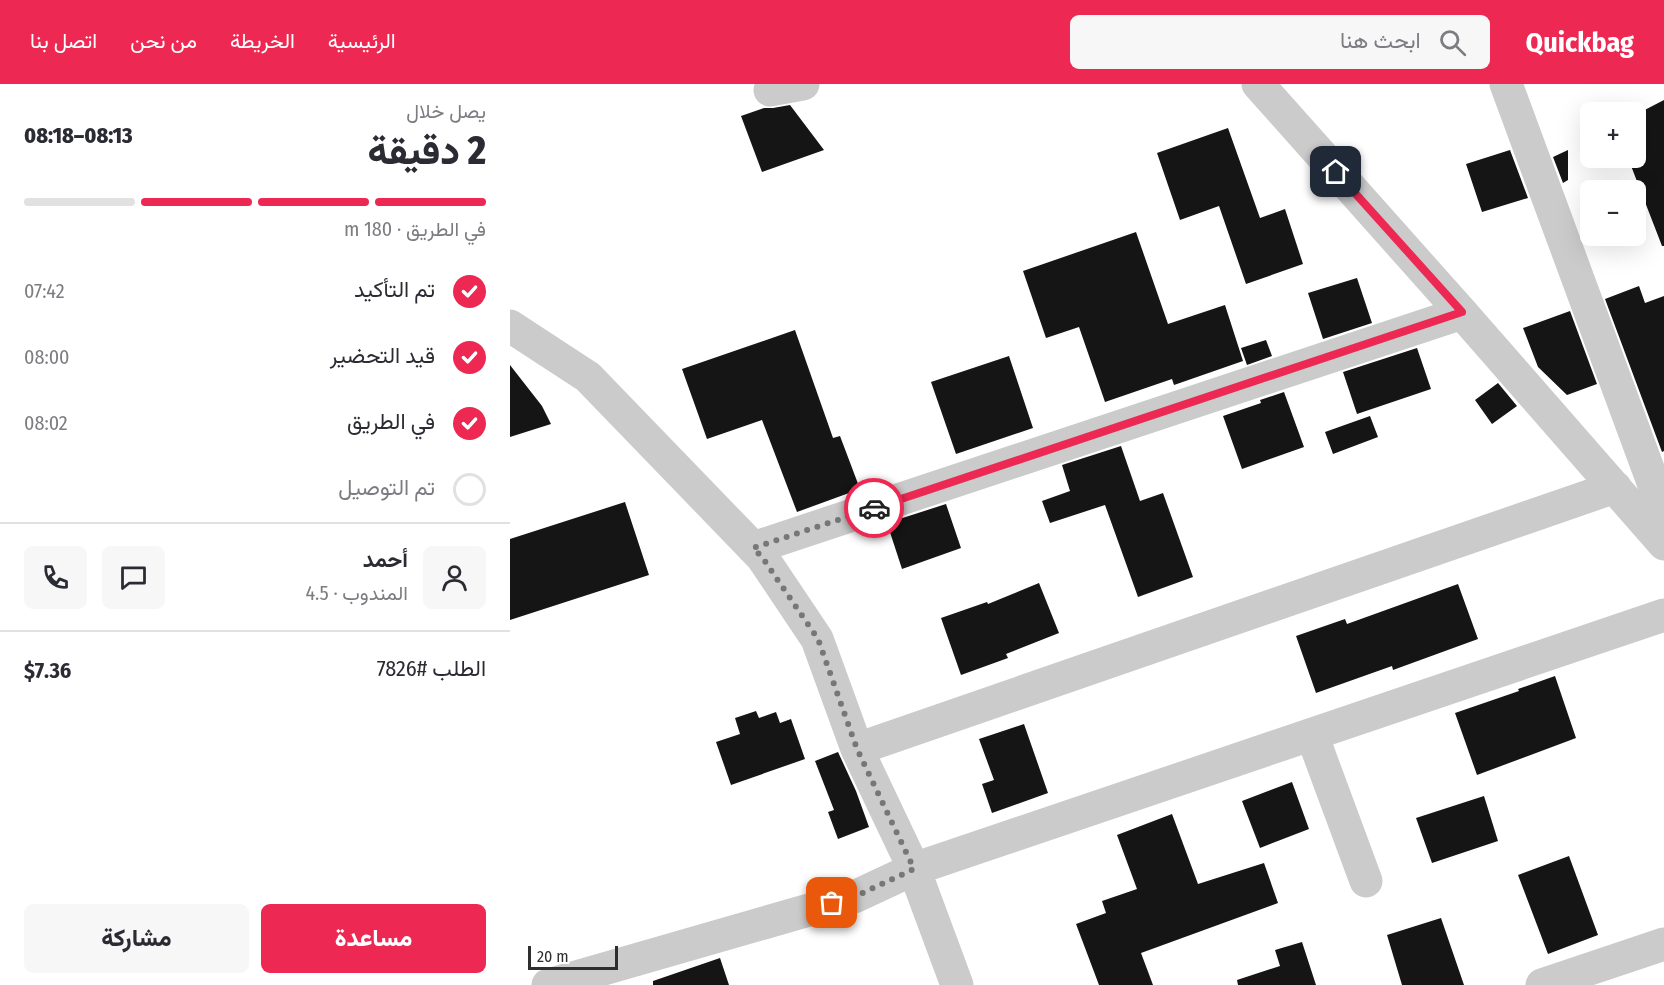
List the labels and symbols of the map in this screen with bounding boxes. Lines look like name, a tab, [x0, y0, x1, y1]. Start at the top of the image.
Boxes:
pin	[1310, 146, 1361, 197]
courier	[844, 478, 904, 538]
pin	[806, 877, 857, 928]
scale bar	[528, 943, 618, 970]

